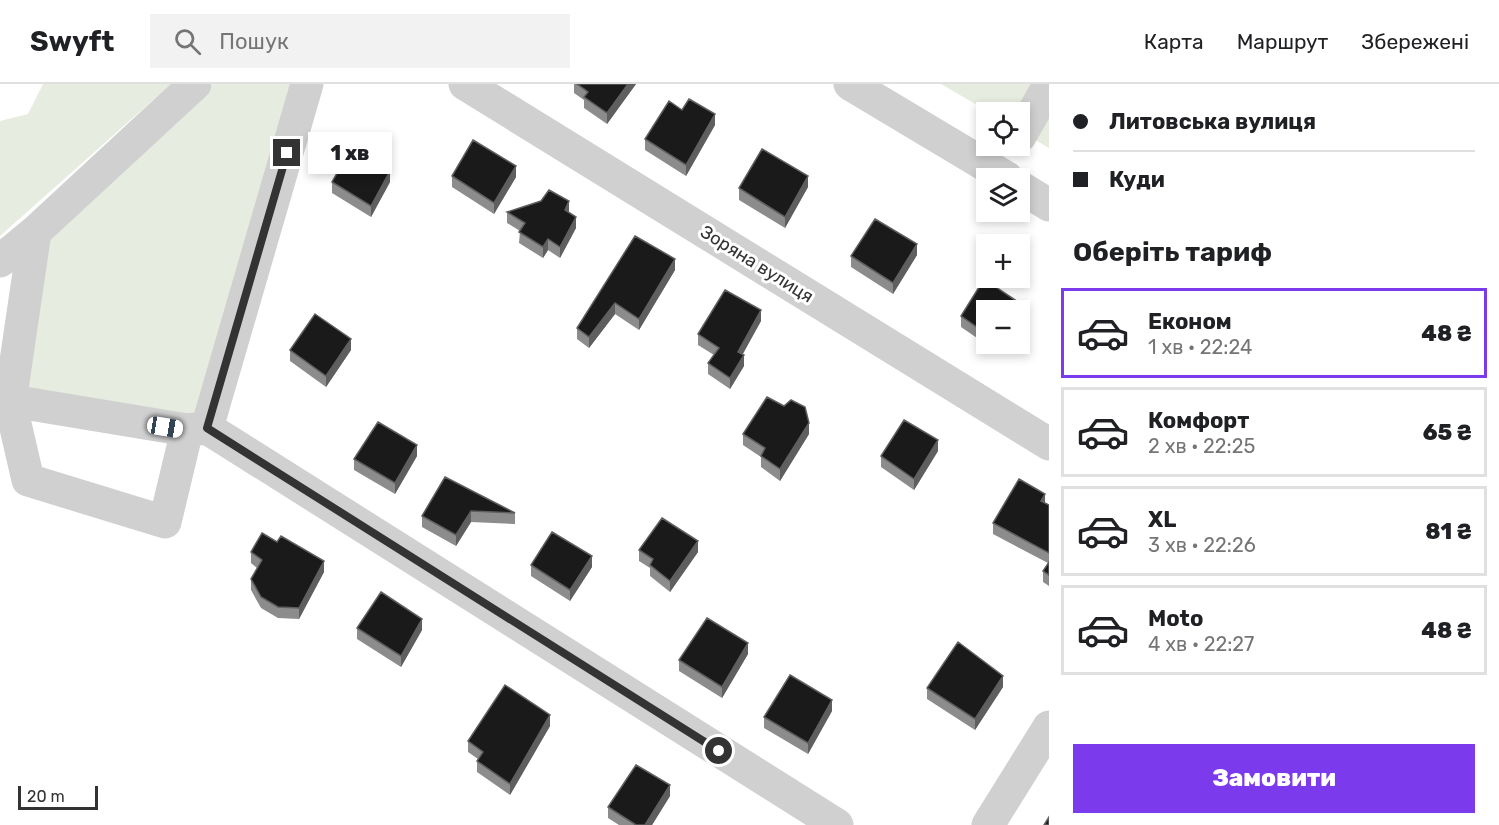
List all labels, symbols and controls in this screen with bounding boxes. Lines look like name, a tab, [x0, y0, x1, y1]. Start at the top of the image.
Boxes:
search box	[150, 14, 570, 68]
text: Swyft	[30, 25, 114, 58]
icon: search	[171, 25, 204, 58]
text: Пошук	[219, 28, 289, 55]
text: Карта	[1144, 29, 1204, 54]
text: Маршрут	[1237, 29, 1328, 54]
text: Збережені	[1361, 29, 1469, 54]
map controls	[976, 102, 1030, 354]
button: locate	[976, 102, 1030, 156]
text: Литовська вулиця	[1109, 108, 1316, 135]
callout: 1 хв	[308, 132, 392, 174]
route end	[273, 139, 300, 166]
text: 1 хв	[330, 141, 370, 165]
text: Куди	[1109, 166, 1165, 193]
button: layers	[976, 168, 1030, 222]
street label: Зоряна вулиця	[696, 220, 818, 308]
button: +	[976, 234, 1030, 288]
text: Оберіть тариф	[1073, 236, 1272, 268]
button: −	[976, 300, 1030, 354]
icon: car	[1076, 306, 1130, 360]
text: Економ	[1148, 308, 1232, 335]
text: 48 ₴	[1421, 320, 1472, 347]
text: 1 хв · 22:24	[1148, 335, 1252, 359]
icon: car	[1076, 405, 1130, 459]
text: Комфорт	[1148, 407, 1249, 434]
car	[146, 415, 184, 439]
text: 65 ₴	[1423, 419, 1472, 446]
text: 2 хв · 22:25	[1148, 434, 1255, 458]
icon: car	[1076, 504, 1130, 558]
text: XL	[1148, 506, 1176, 533]
text: 81 ₴	[1425, 518, 1472, 545]
text: 3 хв · 22:26	[1148, 533, 1256, 557]
icon: car	[1076, 603, 1130, 657]
text: Moto	[1148, 605, 1203, 632]
text: 48 ₴	[1421, 617, 1472, 644]
text: 4 хв · 22:27	[1148, 632, 1254, 656]
route start	[705, 737, 732, 764]
button: Замовити	[1073, 744, 1475, 813]
scale bar	[18, 783, 98, 810]
text: 20 m	[27, 787, 65, 806]

